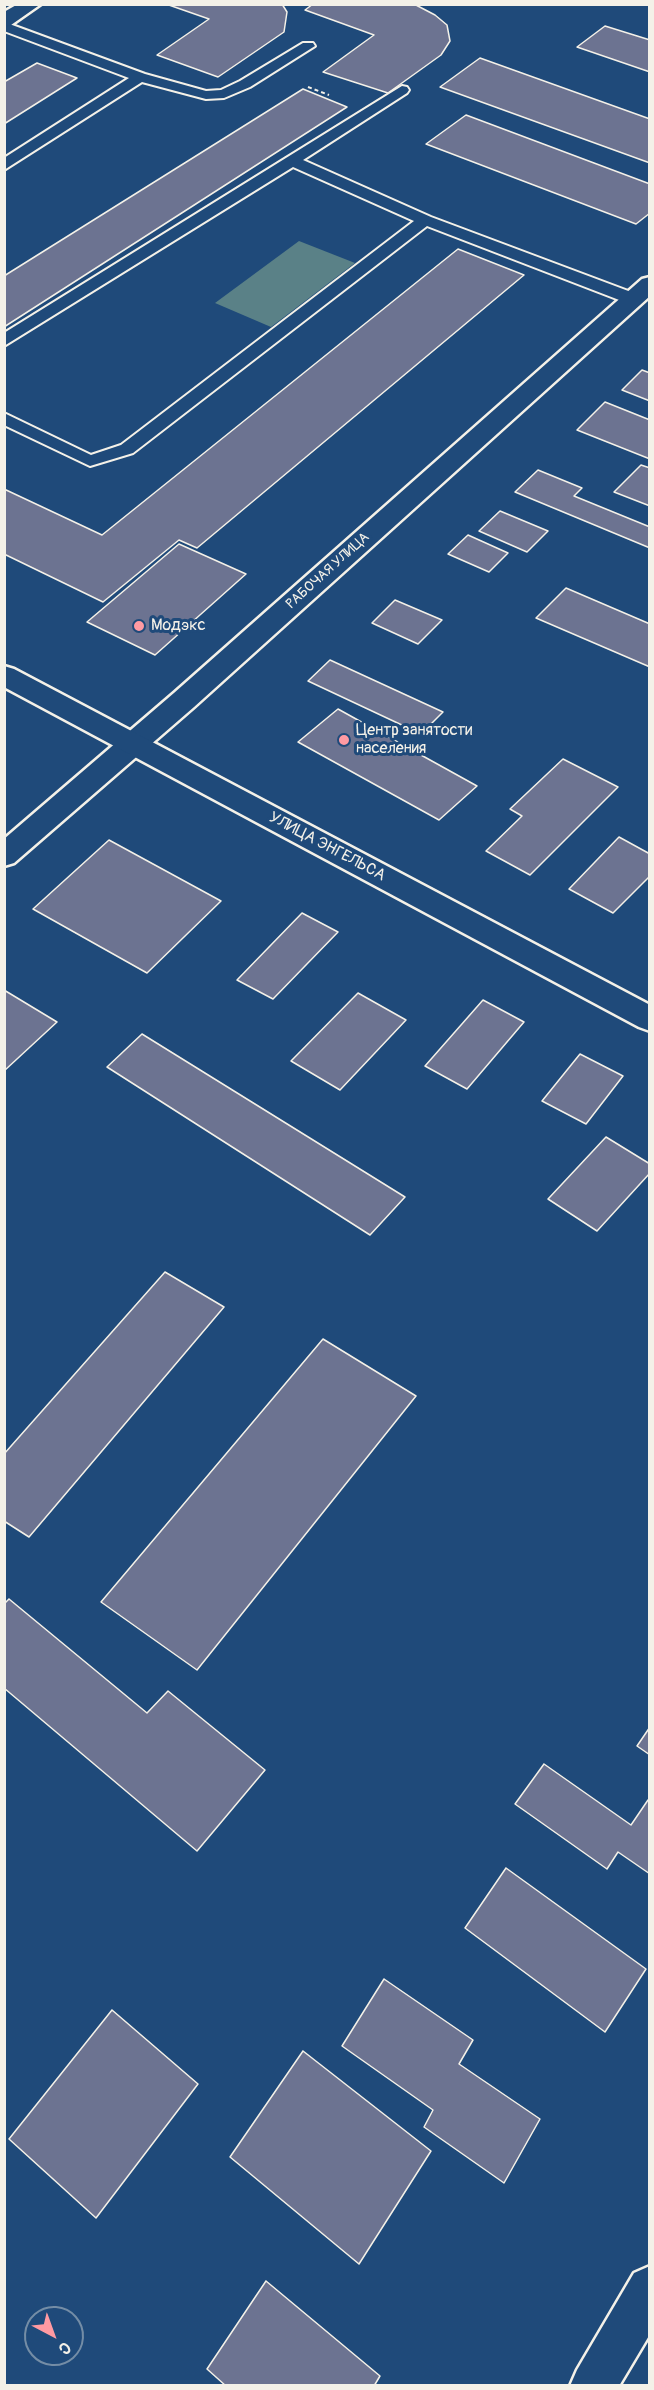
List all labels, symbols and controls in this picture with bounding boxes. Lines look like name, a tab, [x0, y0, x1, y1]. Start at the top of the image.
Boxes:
street label: РАБОЧАЯ УЛИЦА	[283, 529, 373, 613]
place label: Модэкс	[151, 616, 206, 636]
marker: Модэкс	[132, 619, 146, 633]
place label: Центр занятости населения	[356, 721, 472, 759]
marker: Центр занятости населения	[337, 733, 351, 747]
street label: УЛИЦА ЭНГЕЛЬСА	[265, 808, 389, 886]
north arrow	[24, 2306, 84, 2366]
text: С	[54, 2337, 75, 2359]

